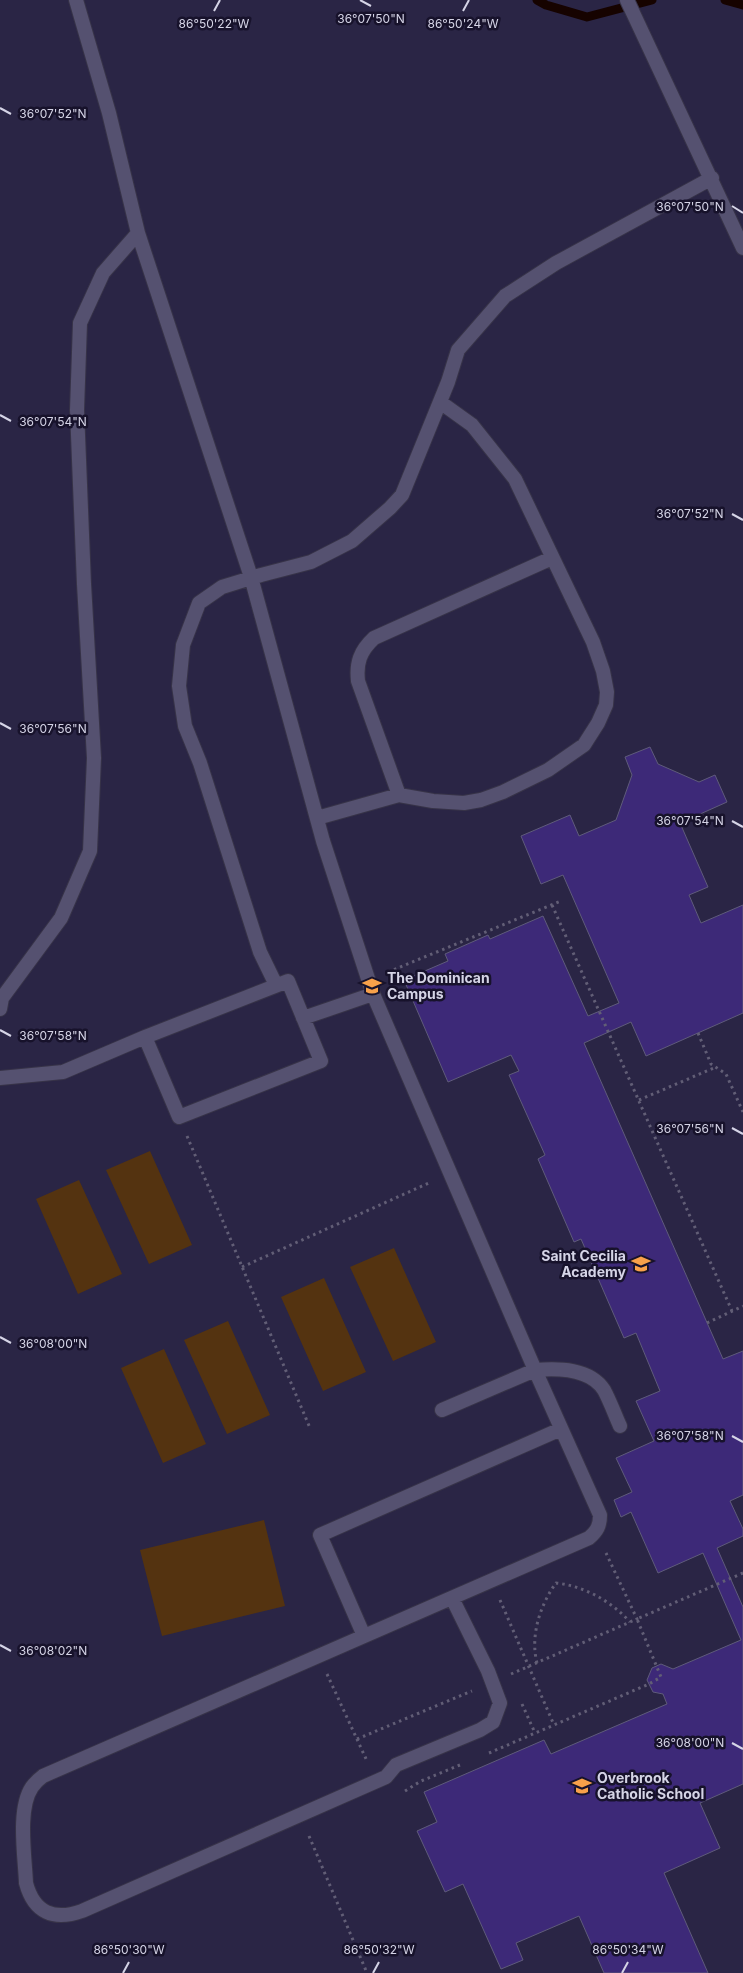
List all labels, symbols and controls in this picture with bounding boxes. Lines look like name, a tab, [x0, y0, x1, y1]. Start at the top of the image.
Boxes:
text: 36°07'50"N	[337, 11, 405, 26]
text: 86°50'22"W	[179, 16, 250, 31]
text: 86°50'24"W	[427, 16, 499, 31]
text: 36°07'52"N	[19, 106, 87, 121]
text: 36°07'50"N	[656, 199, 724, 214]
text: 36°07'54"N	[19, 414, 87, 429]
text: 36°07'52"N	[656, 506, 724, 521]
text: 36°07'56"N	[19, 721, 87, 736]
text: 36°07'54"N	[656, 813, 724, 828]
place label: The Dominican Campus	[387, 969, 490, 1002]
school or university icon: The Dominican Campus	[361, 975, 383, 997]
text: 36°07'58"N	[19, 1028, 87, 1043]
text: 36°07'56"N	[656, 1121, 724, 1136]
place label: Saint Cecilia Academy	[541, 1247, 627, 1280]
school or university icon: Saint Cecilia Academy	[630, 1253, 652, 1275]
text: 36°08'00"N	[19, 1336, 87, 1351]
text: 36°07'58"N	[656, 1428, 724, 1443]
text: 36°08'02"N	[19, 1643, 87, 1658]
text: 36°08'00"N	[656, 1735, 724, 1750]
place label: Overbrook Catholic School	[597, 1769, 704, 1802]
school or university icon: Overbrook Catholic School	[571, 1775, 593, 1797]
text: 86°50'30"W	[93, 1942, 165, 1957]
text: 86°50'32"W	[344, 1942, 415, 1957]
text: 86°50'34"W	[592, 1942, 664, 1957]

